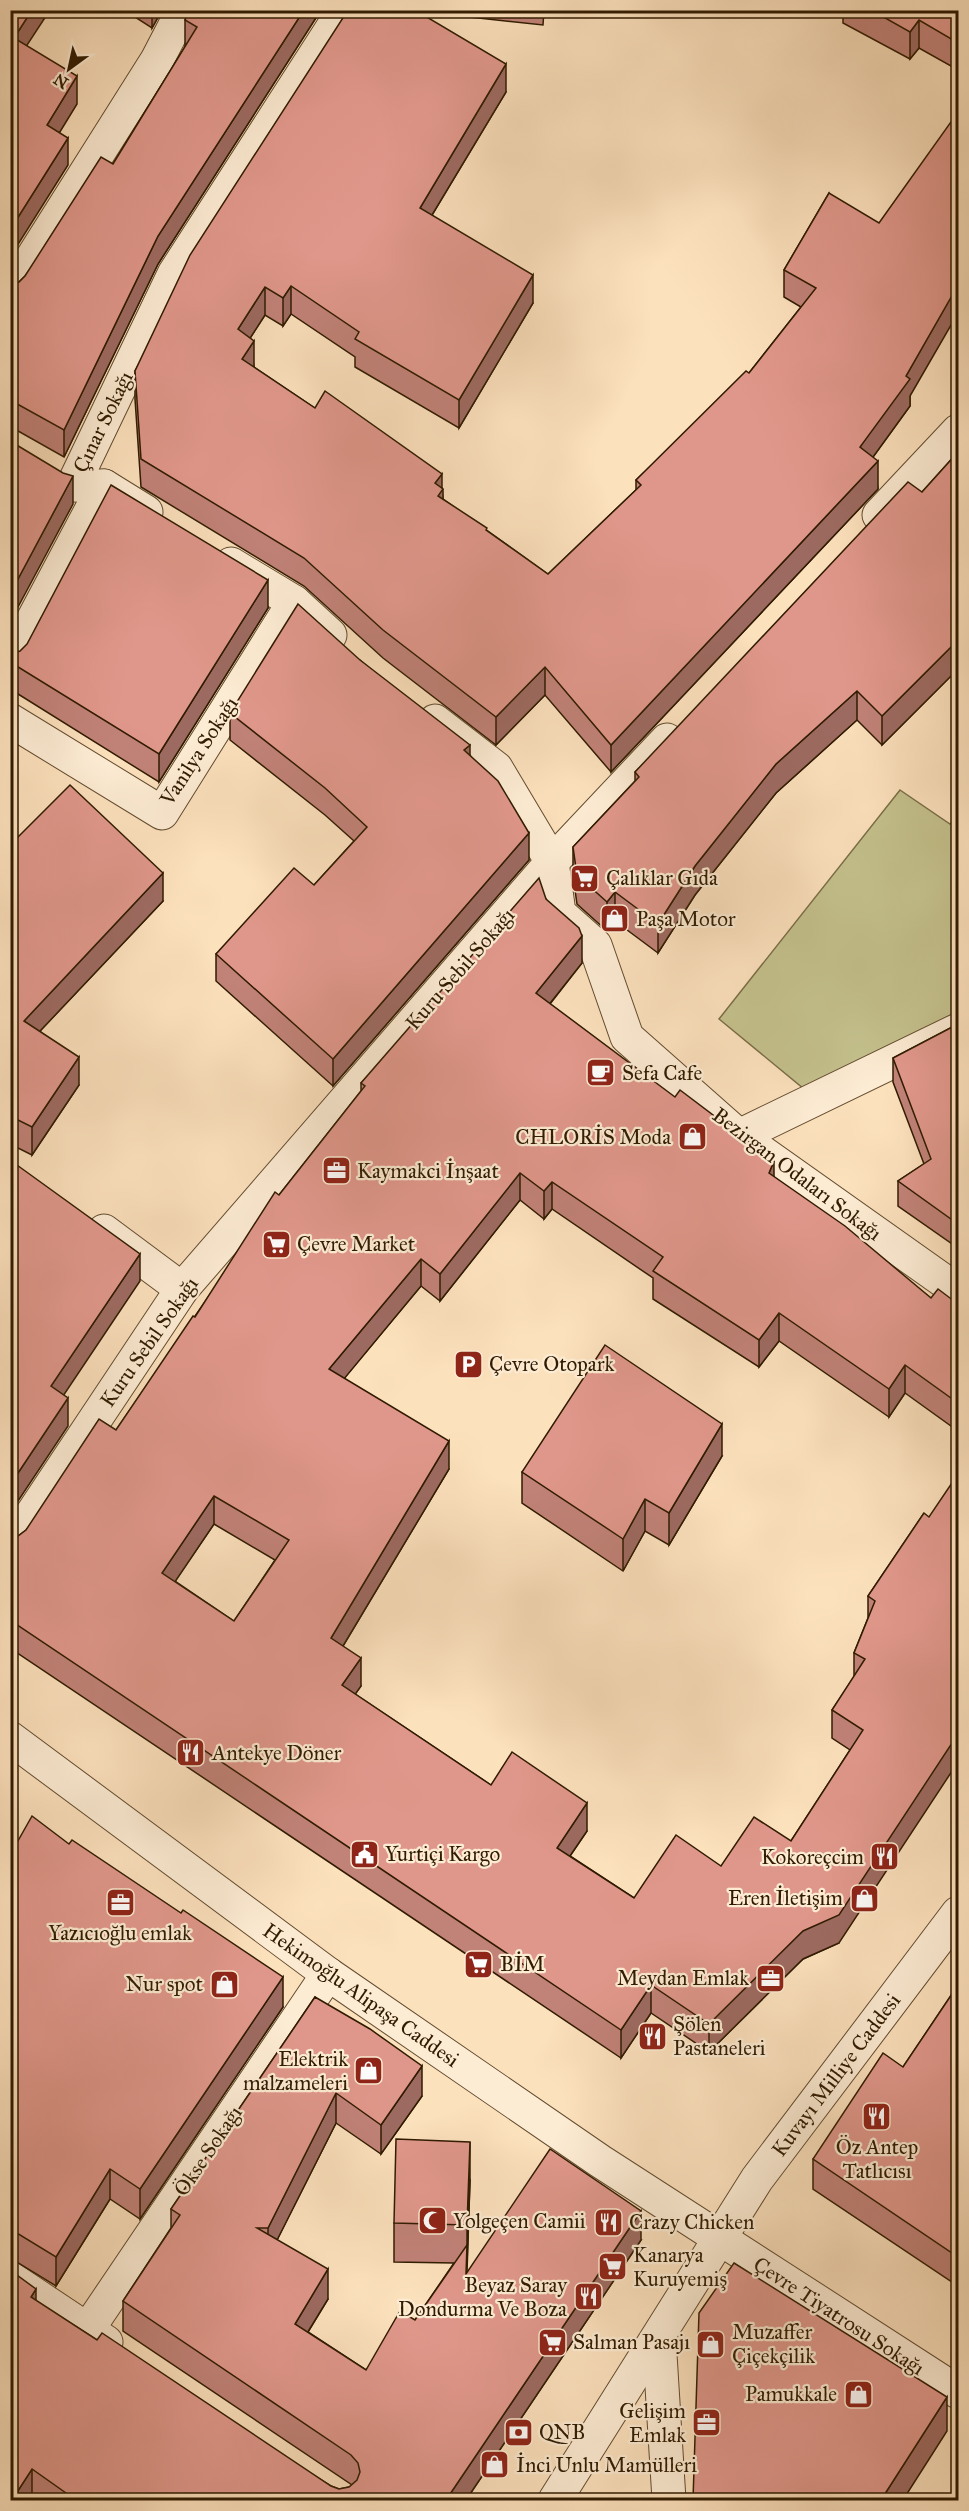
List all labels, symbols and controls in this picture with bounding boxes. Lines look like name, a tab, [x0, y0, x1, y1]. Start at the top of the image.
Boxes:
north arrow	[39, 39, 99, 99]
text: N	[50, 69, 72, 93]
street label: Çınar Sokağı	[67, 367, 139, 477]
street label: Vanilya Sokağı	[154, 692, 244, 811]
supermarket icon: Çalıklar Gıda	[569, 862, 601, 894]
place label: Çalıklar Gıda	[606, 865, 718, 891]
street label: Kuru Sebil Sokağı	[400, 902, 520, 1035]
shop icon: Paşa Motor	[599, 903, 631, 935]
place label: Paşa Motor	[636, 906, 736, 932]
cafe icon: Sefa Cafe	[585, 1057, 617, 1089]
place label: Sefa Cafe	[622, 1060, 702, 1086]
street label: Bezirgan Odaları Sokağı	[707, 1102, 887, 1246]
shop icon: CHLORİS Moda	[676, 1121, 708, 1153]
place label: CHLORİS Moda	[515, 1124, 671, 1150]
office icon: Kaymakci İnşaat	[320, 1155, 352, 1187]
place label: Kaymakci İnşaat	[357, 1158, 499, 1184]
supermarket icon: Çevre Market	[260, 1228, 292, 1260]
place label: Çevre Market	[297, 1231, 416, 1257]
street label: Kuru Sebil Sokağı	[94, 1272, 204, 1412]
parking icon: Çevre Otopark	[452, 1348, 484, 1380]
place label: Çevre Otopark	[489, 1351, 614, 1377]
restaurant icon: Antekye Döner	[175, 1737, 207, 1769]
place label: Antekye Döner	[211, 1740, 342, 1766]
public building icon: Yurtiçi Kargo	[348, 1838, 380, 1870]
place label: Yurtiçi Kargo	[385, 1841, 501, 1867]
restaurant icon: Kokoreçcim	[869, 1841, 901, 1873]
place label: Kokoreçcim	[761, 1844, 864, 1870]
shop icon: Eren İletişim	[848, 1882, 880, 1914]
place label: Eren İletişim	[728, 1885, 843, 1911]
office icon: Yazıcıoğlu emlak	[104, 1886, 136, 1918]
street label: Hekimoğlu Alipaşa Caddesi	[258, 1917, 464, 2073]
place label: Yazıcıoğlu emlak	[48, 1920, 192, 1946]
supermarket icon: BİM	[463, 1948, 495, 1980]
place label: BİM	[500, 1951, 545, 1977]
office icon: Meydan Emlak	[754, 1962, 786, 1994]
place label: Meydan Emlak	[617, 1965, 749, 1991]
shop icon: Nur spot	[208, 1968, 240, 2000]
place label: Nur spot	[126, 1971, 204, 1997]
street label: Kuvayı Milliye Caddesi	[766, 1988, 906, 2162]
place label: Şölen Pastaneleri	[673, 2011, 766, 2061]
restaurant icon: Şölen Pastaneleri	[636, 2020, 668, 2052]
place label: Elektrik malzameleri	[243, 2046, 348, 2096]
shop icon: Elektrik malzameleri	[353, 2055, 385, 2087]
restaurant icon: Öz Antep Tatlıcısı	[861, 2100, 893, 2132]
street label: Ökse Sokağı	[168, 2101, 248, 2201]
place label: Öz Antep Tatlıcısı	[836, 2134, 918, 2184]
mosque icon: Yolgeçen Camii	[416, 2205, 448, 2237]
restaurant icon: Crazy Chicken	[592, 2206, 624, 2238]
place label: Yolgeçen Camii	[453, 2208, 586, 2234]
place label: Crazy Chicken	[629, 2209, 754, 2235]
place label: Kanarya Kuruyemiş	[633, 2242, 727, 2292]
supermarket icon: Kanarya Kuruyemiş	[596, 2251, 628, 2283]
street label: Çevre Tiyatrosu Sokağı	[749, 2251, 930, 2381]
place label: Beyaz Saray Dondurma Ve Boza	[398, 2272, 568, 2322]
restaurant icon: Beyaz Saray Dondurma Ve Boza	[572, 2281, 604, 2313]
place label: Muzaffer Çiçekçilik	[732, 2319, 815, 2369]
supermarket icon: Salman Pasajı	[536, 2326, 568, 2358]
shop icon: Muzaffer Çiçekçilik	[695, 2328, 727, 2360]
place label: Salman Pasajı	[573, 2329, 690, 2355]
shop icon: Pamukkale	[842, 2378, 874, 2410]
place label: Pamukkale	[745, 2381, 837, 2407]
place label: Gelişim Emlak	[619, 2398, 686, 2448]
office icon: Gelişim Emlak	[691, 2407, 723, 2439]
bank icon: QNB	[502, 2416, 534, 2448]
place label: QNB	[539, 2419, 585, 2445]
shop icon: İnci Unlu Mamülleri	[479, 2449, 511, 2481]
place label: İnci Unlu Mamülleri	[516, 2452, 697, 2478]

